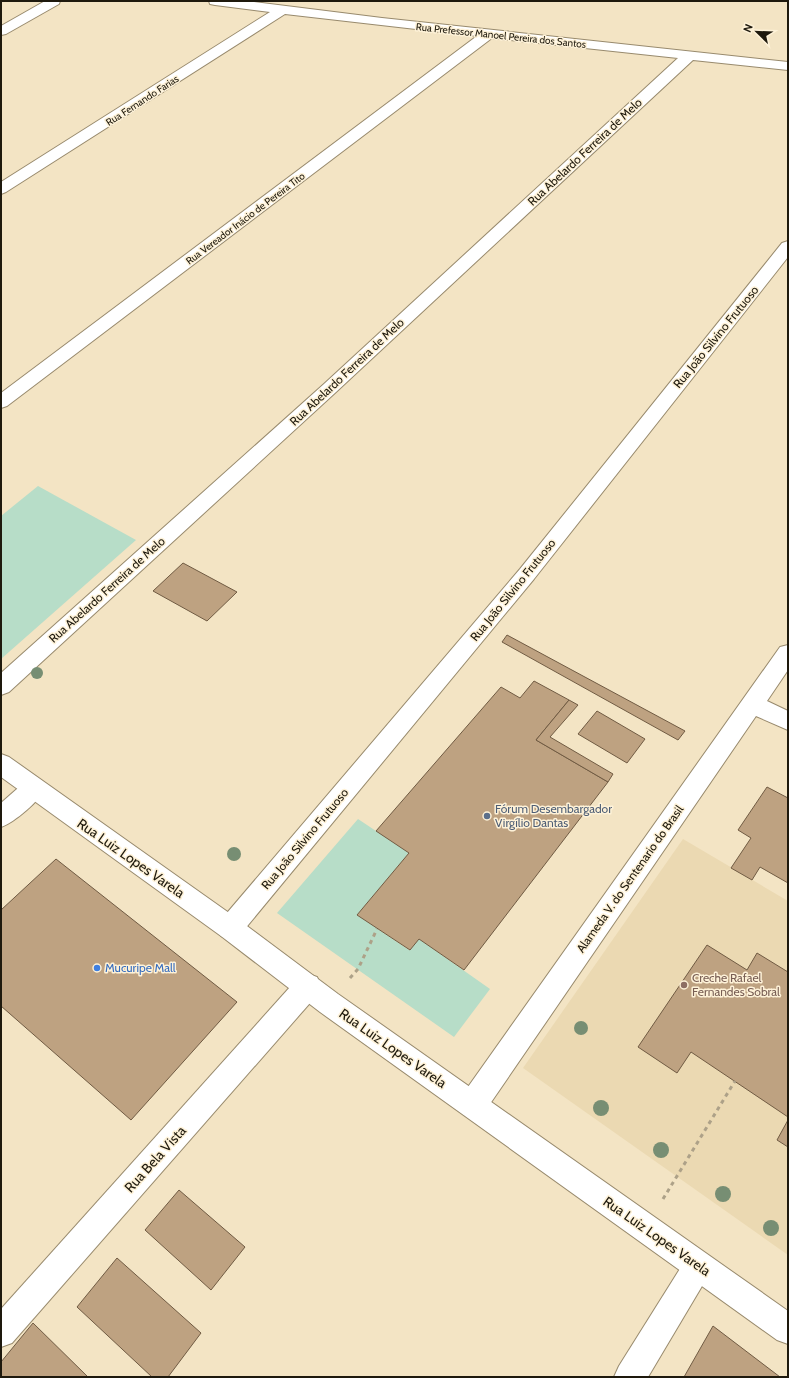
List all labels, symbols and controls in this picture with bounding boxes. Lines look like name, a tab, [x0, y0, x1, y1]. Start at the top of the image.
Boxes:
north arrow	[737, 12, 777, 52]
street label: Rua Prefessor Manoel Pereira dos Santos	[415, 20, 587, 51]
text: N	[740, 22, 756, 34]
street label: Rua Fernando Farias	[103, 72, 181, 129]
street label: Rua Abelardo Ferreira de Melo	[524, 94, 645, 209]
street label: Rua Vereador Inácio de Pereira Tito	[183, 169, 308, 267]
street label: Rua João Silvino Frutuoso	[670, 282, 762, 391]
street label: Rua Abelardo Ferreira de Melo	[286, 314, 407, 429]
street label: Rua Abelardo Ferreira de Melo	[46, 533, 168, 646]
street label: Rua João Silvino Frutuoso	[467, 535, 559, 644]
street label: Rua João Silvino Frutuoso	[258, 785, 352, 892]
place label: Fórum Desembargador Virgílio Dantas	[495, 801, 612, 830]
street label: Alameda V. do Sentenario do Brasil	[573, 802, 686, 955]
marker: Fórum Desembargador Virgílio Dantas	[482, 811, 492, 821]
street label: Rua Luiz Lopes Varela	[74, 814, 188, 902]
place label: Mucuripe Mall	[105, 960, 176, 975]
marker: Mucuripe Mall	[92, 963, 102, 973]
place label: Creche Rafael Fernandes Sobral	[692, 970, 780, 999]
marker: Creche Rafael Fernandes Sobral	[679, 980, 689, 990]
street label: Rua Luiz Lopes Varela	[336, 1004, 450, 1092]
street label: Rua Bela Vista	[120, 1122, 190, 1196]
street label: Rua Luiz Lopes Varela	[600, 1192, 714, 1280]

